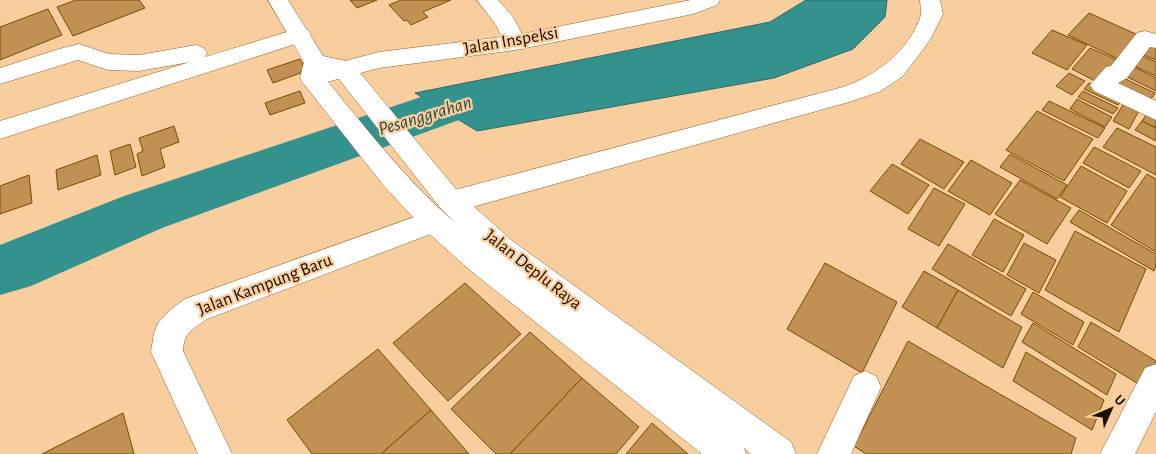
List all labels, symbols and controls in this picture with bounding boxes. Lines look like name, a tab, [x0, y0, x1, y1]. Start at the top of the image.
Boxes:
street label: Jalan Inspeksi	[462, 24, 560, 58]
water label: Pesanggrahan	[376, 93, 474, 139]
street label: Jalan Deplu Raya	[481, 227, 585, 313]
street label: Jalan Kampung Baru	[195, 251, 335, 319]
north arrow	[1086, 384, 1136, 434]
text: U	[1111, 392, 1128, 409]

